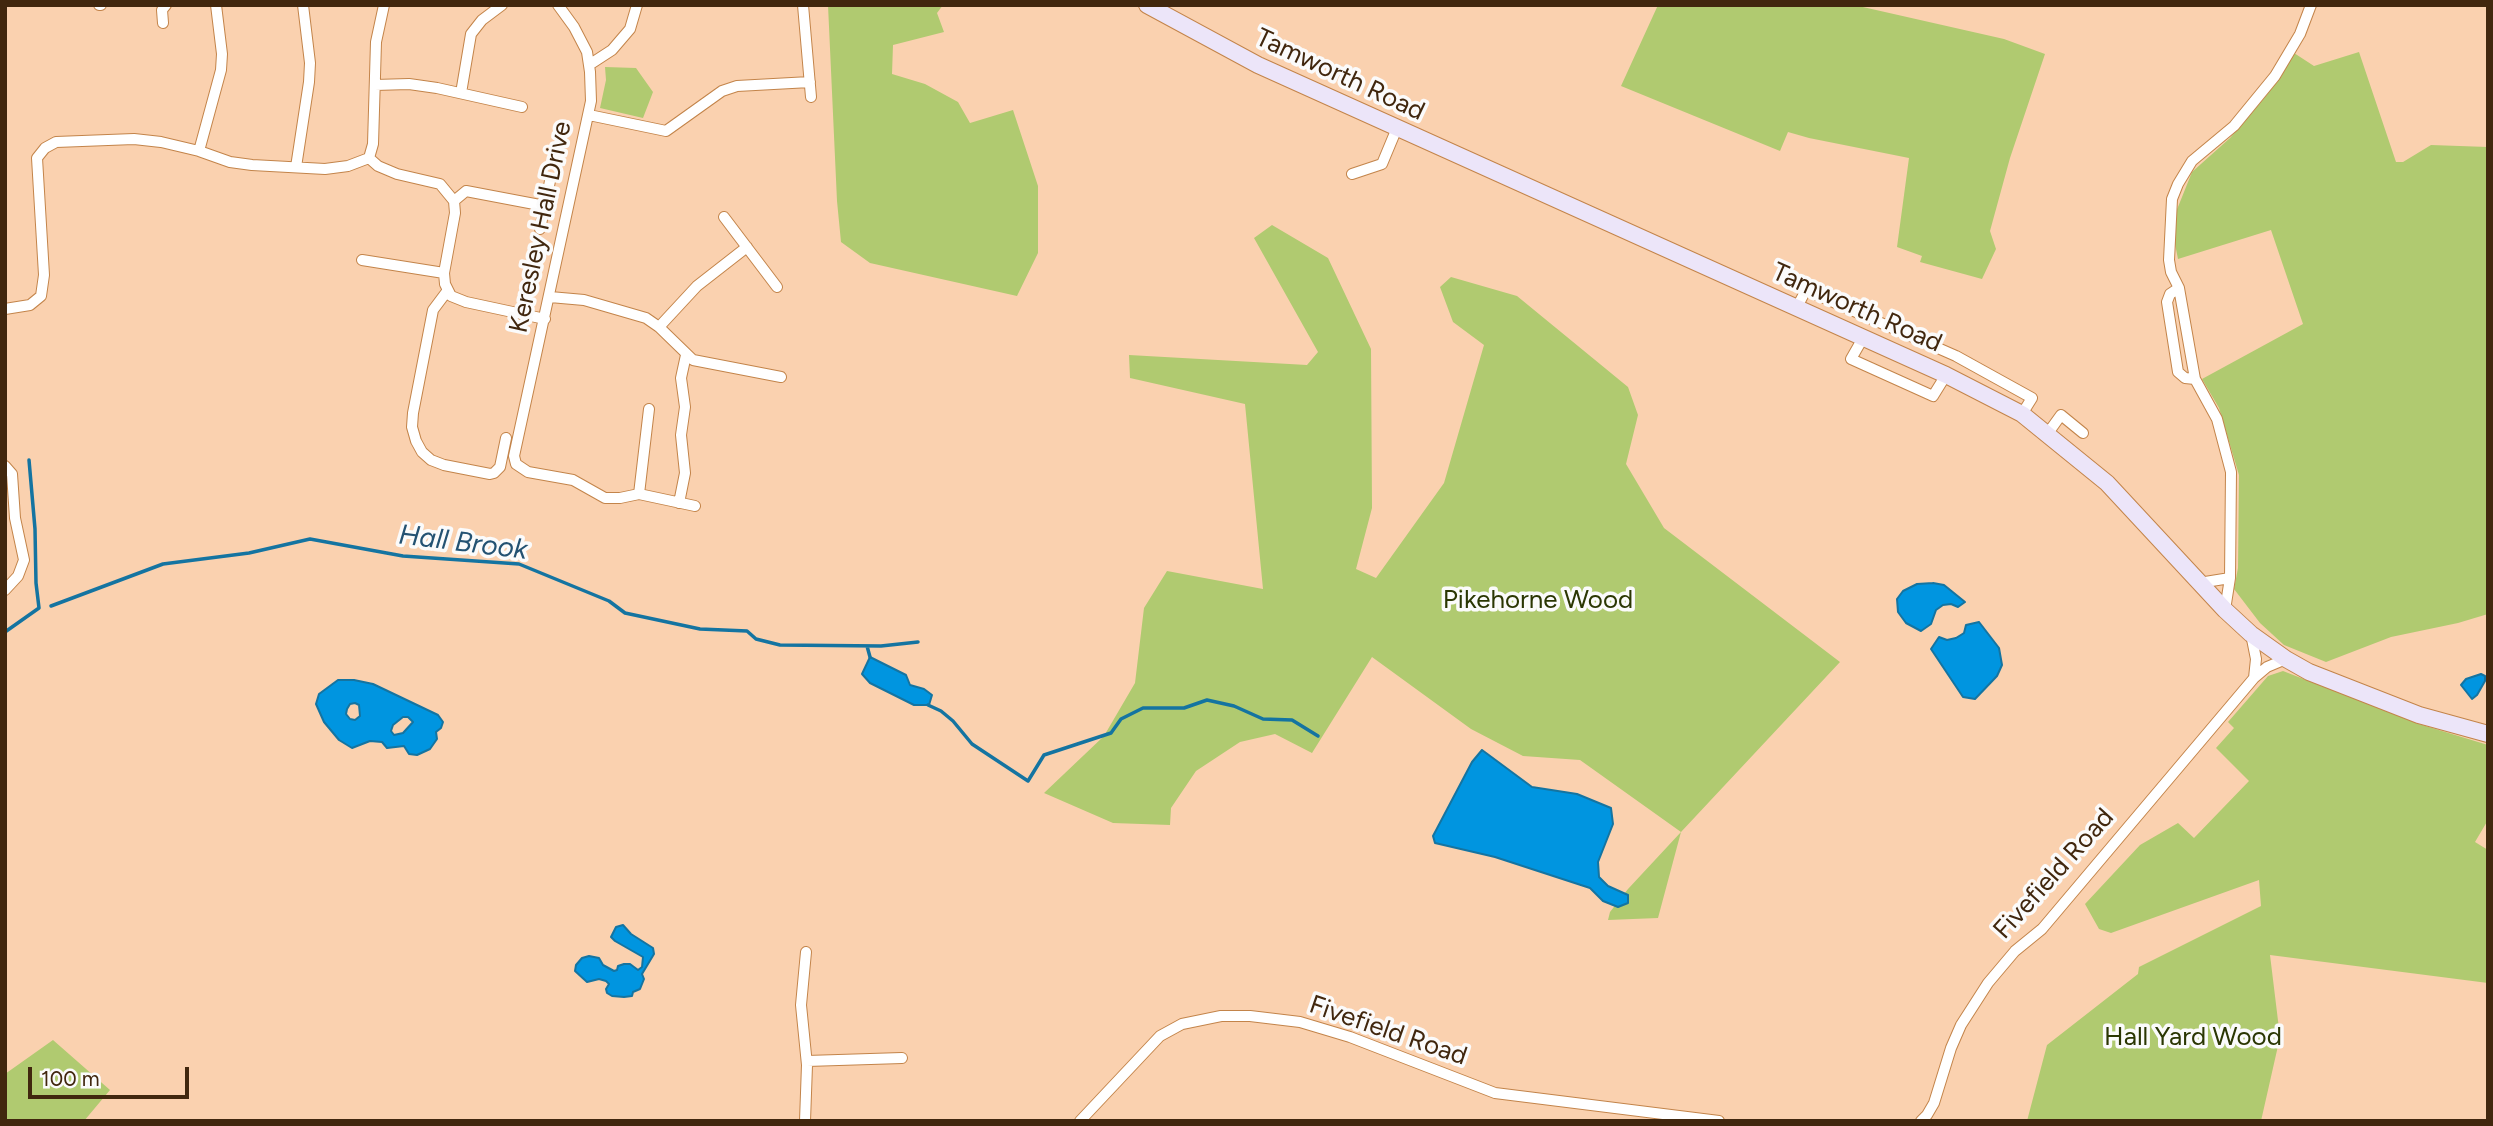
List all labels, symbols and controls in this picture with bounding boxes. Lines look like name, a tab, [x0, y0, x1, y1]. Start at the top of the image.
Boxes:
street label: Tamworth Road	[1251, 22, 1429, 128]
street label: Keresley Hall Drive	[503, 118, 579, 336]
street label: Tamworth Road	[1767, 257, 1947, 359]
water label: Hall Brook	[397, 518, 529, 568]
park label: Pikehorne Wood	[1443, 584, 1633, 616]
street label: Fivefield Road	[1987, 802, 2121, 946]
street label: Fivefield Road	[1305, 989, 1471, 1073]
park label: Hall Yard Wood	[2104, 1021, 2282, 1053]
scale bar	[32, 1052, 192, 1096]
text: 100 m	[41, 1066, 100, 1091]

